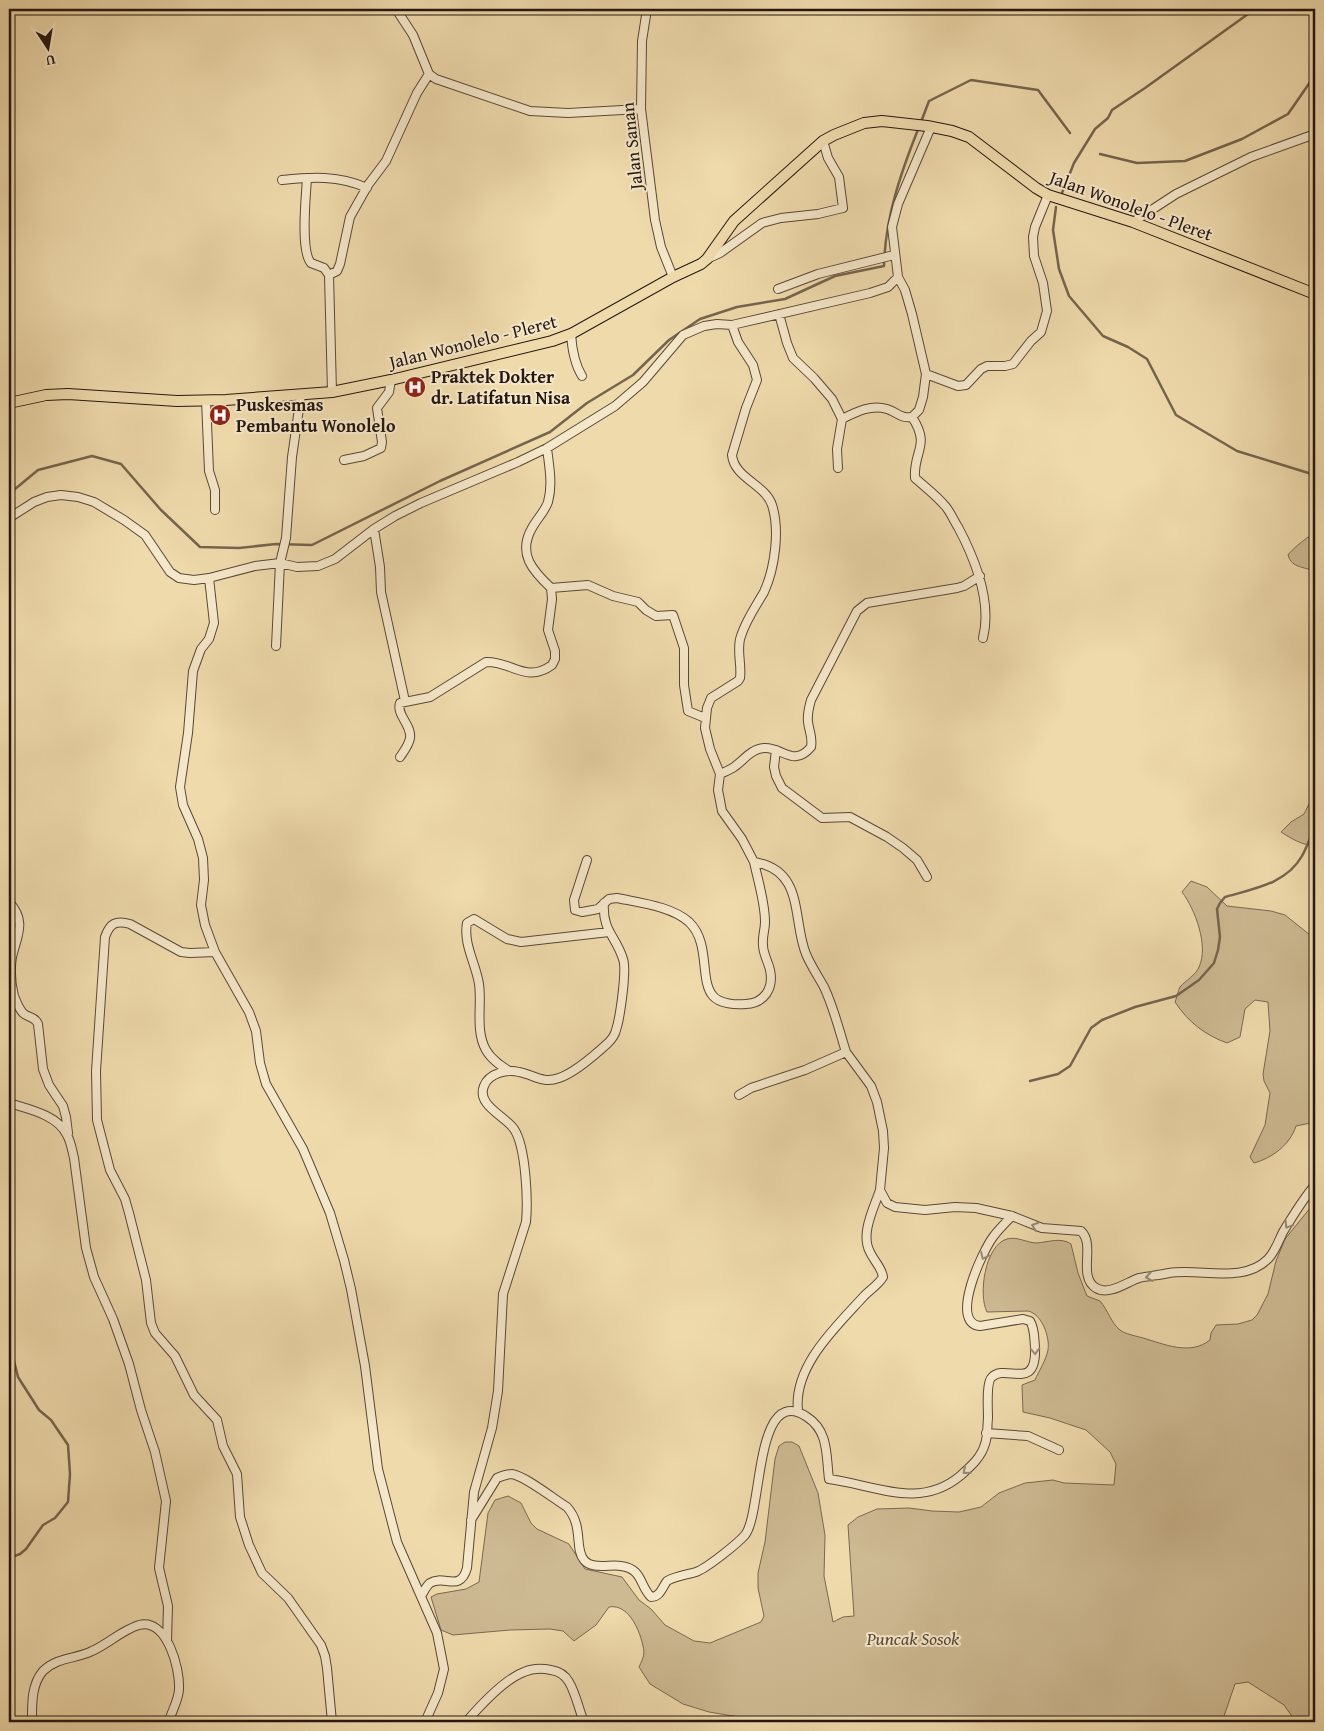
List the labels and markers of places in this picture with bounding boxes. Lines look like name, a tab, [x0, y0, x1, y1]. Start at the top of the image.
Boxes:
place label: Praktek Dokter dr. Latifatun Nisa	[431, 363, 571, 411]
hospital icon: Praktek Dokter dr. Latifatun Nisa	[403, 375, 427, 399]
place label: Puskesmas Pembantu Wonolelo	[236, 391, 396, 439]
hospital icon: Puskesmas Pembantu Wonolelo	[208, 403, 232, 427]

